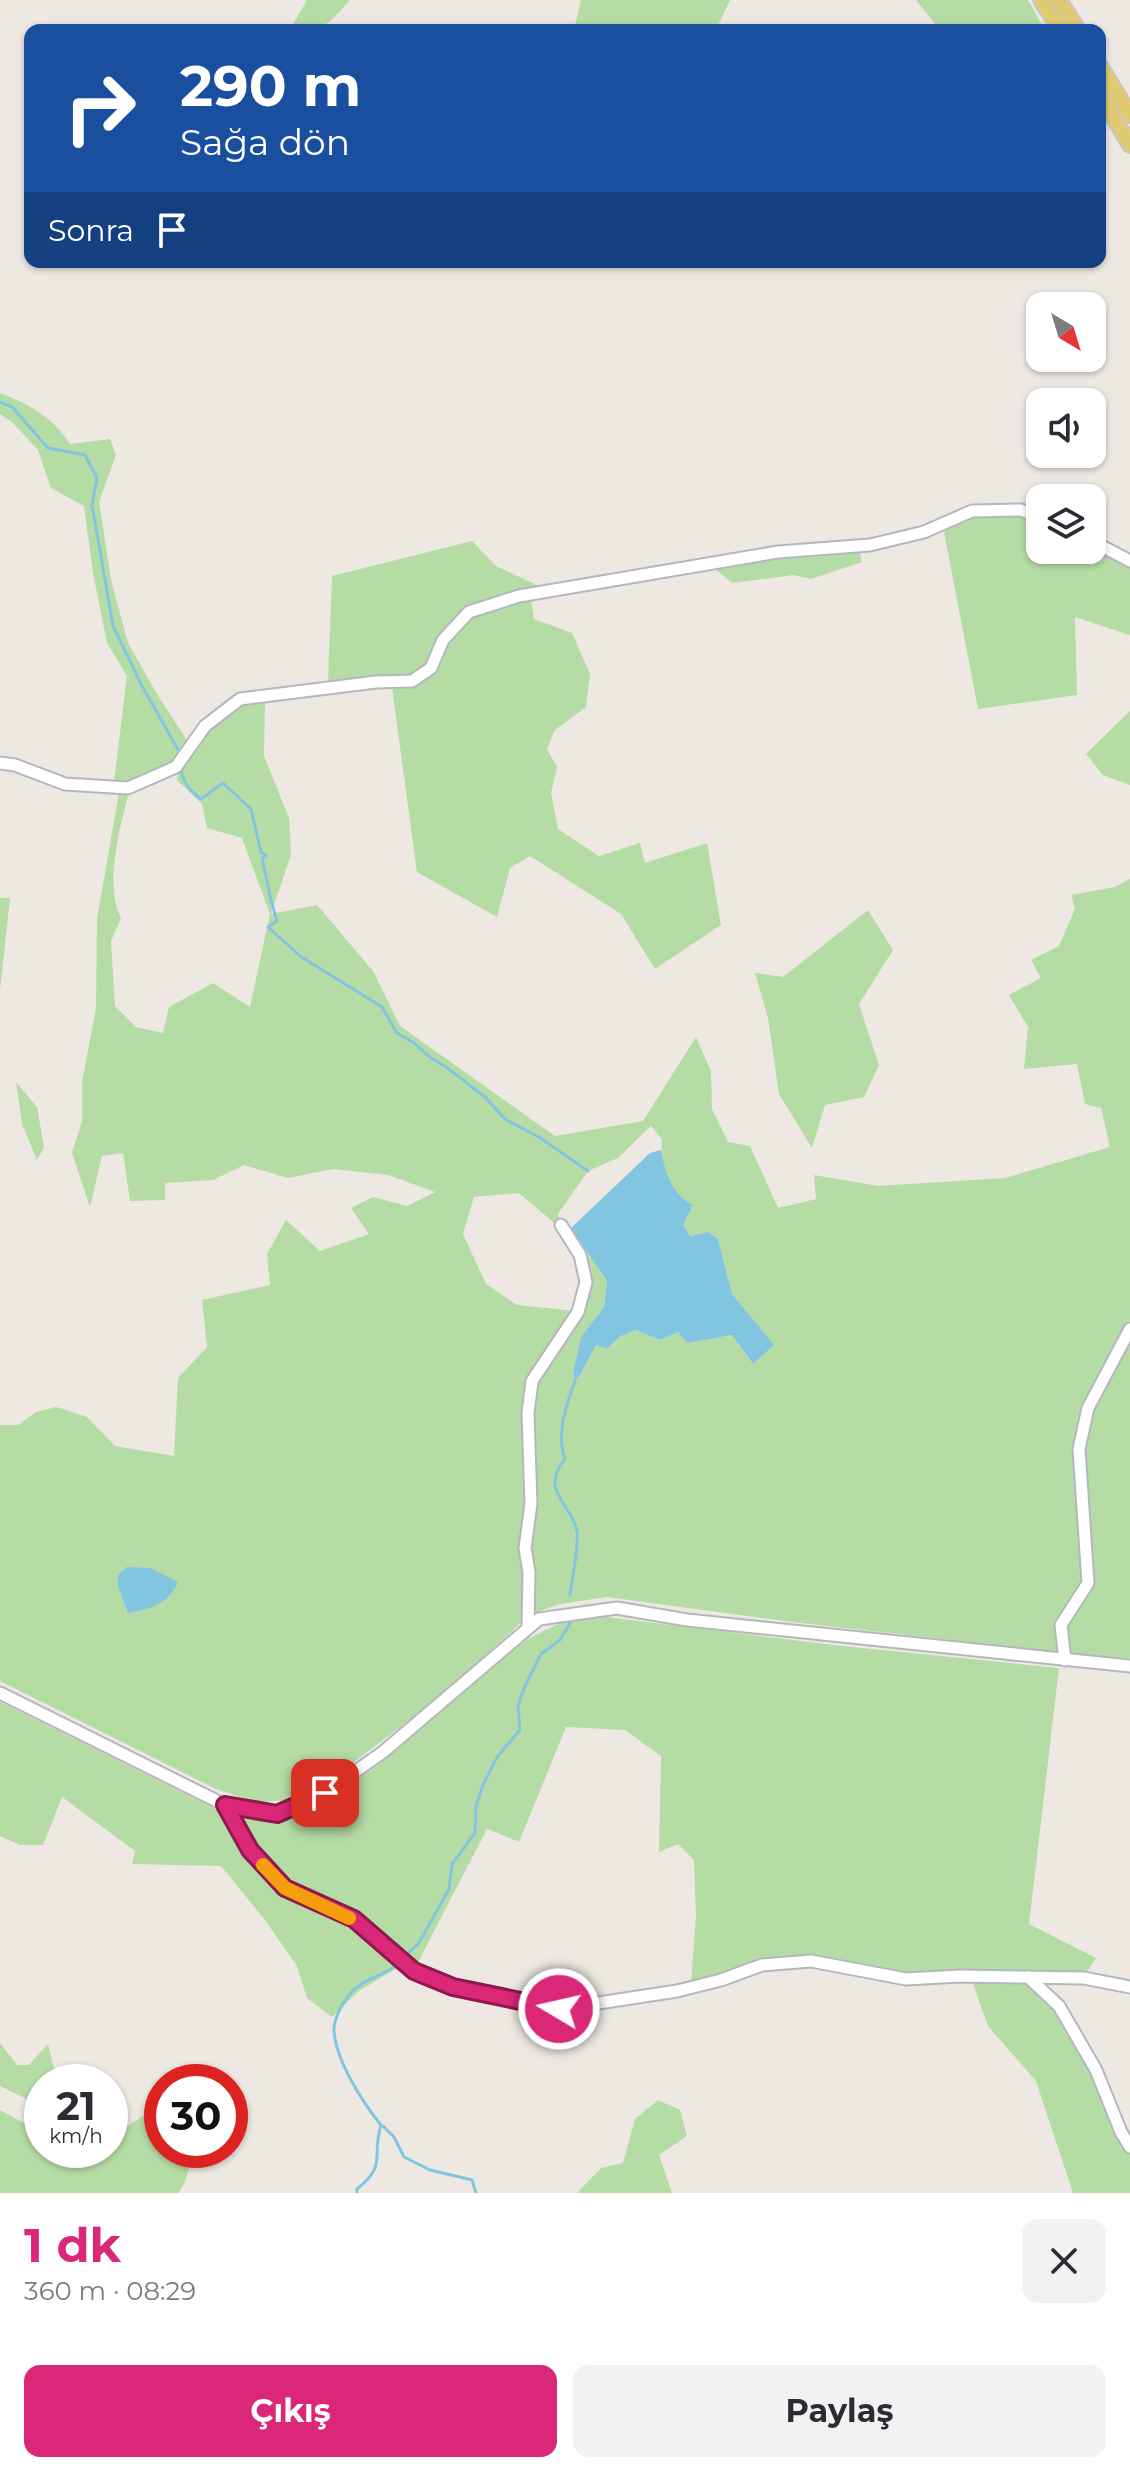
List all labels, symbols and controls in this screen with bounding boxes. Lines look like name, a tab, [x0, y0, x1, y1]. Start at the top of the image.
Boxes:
text: 290 m	[180, 52, 361, 120]
icon: right	[48, 56, 152, 160]
text: Sağa dön	[180, 120, 350, 164]
icon: arrive	[150, 208, 194, 252]
text: Sonra	[48, 212, 134, 249]
north arrow	[1026, 292, 1106, 372]
map controls	[1026, 292, 1106, 564]
button: sound	[1026, 388, 1106, 468]
button: layers	[1026, 484, 1106, 564]
pin	[291, 1759, 359, 1827]
icon: arrive	[303, 1771, 347, 1815]
position arrow	[517, 1967, 601, 2051]
speed limit sign: 30	[144, 2064, 248, 2168]
text: 21	[56, 2081, 96, 2130]
text: km/h	[49, 2124, 103, 2148]
text: 1 dk	[24, 2216, 121, 2274]
button: close	[1022, 2219, 1106, 2303]
text: 360 m · 08:29	[24, 2275, 196, 2307]
button: Çıkış	[24, 2365, 557, 2457]
button: Paylaş	[573, 2365, 1106, 2457]

